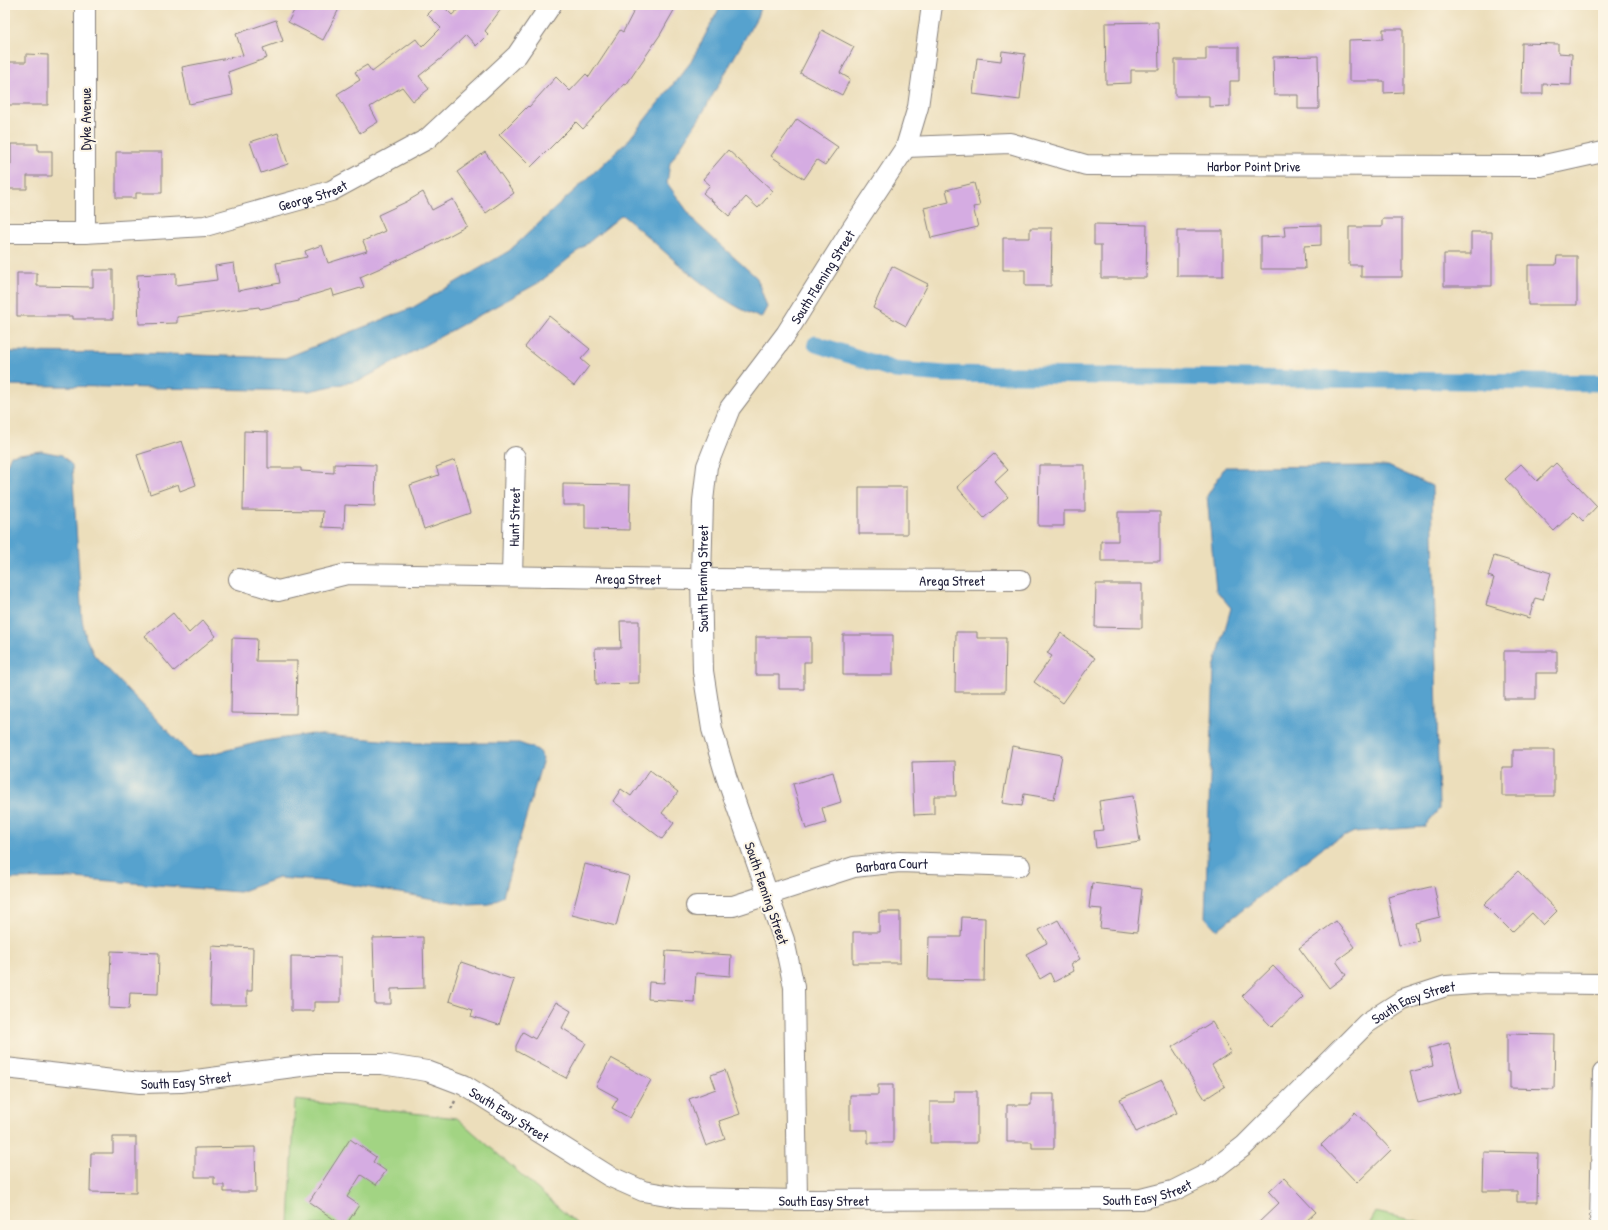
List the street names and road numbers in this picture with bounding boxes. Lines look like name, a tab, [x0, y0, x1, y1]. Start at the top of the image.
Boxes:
street label: Dyke Avenue	[76, 87, 96, 150]
street label: Harbor Point Drive	[1207, 156, 1301, 175]
street label: George Street	[276, 175, 350, 215]
street label: South Fleming Street	[785, 226, 859, 327]
street label: Hunt Street	[503, 487, 524, 547]
street label: South Fleming Street	[691, 525, 712, 633]
street label: Arega Street	[595, 568, 661, 588]
street label: Arega Street	[919, 570, 985, 590]
street label: South Fleming Street	[740, 839, 793, 947]
street label: Barbara Court	[855, 852, 928, 876]
street label: South Easy Street	[1367, 976, 1456, 1028]
street label: South Easy Street	[141, 1066, 232, 1092]
street label: South Easy Street	[466, 1082, 553, 1146]
street label: South Easy Street	[1103, 1174, 1195, 1209]
street label: South Easy Street	[778, 1190, 869, 1210]

